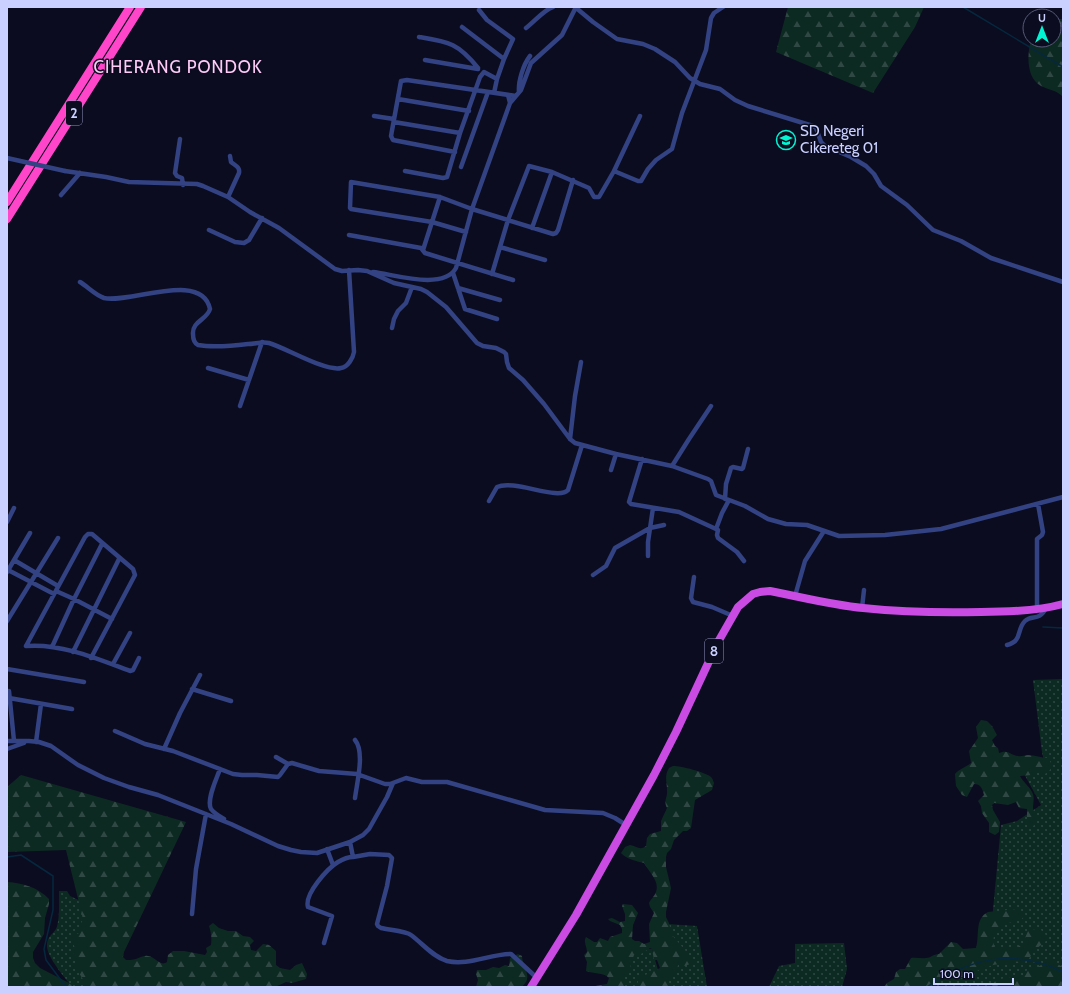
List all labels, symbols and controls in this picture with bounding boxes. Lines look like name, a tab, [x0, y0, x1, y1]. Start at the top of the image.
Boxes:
north arrow	[1022, 8, 1062, 48]
text: U	[1038, 11, 1046, 25]
district label: CIHERANG PONDOK	[93, 57, 263, 77]
road number: 2	[66, 101, 82, 125]
place label: SD Negeri Cikereteg 01	[800, 122, 878, 157]
school or university icon: SD Negeri Cikereteg 01	[775, 129, 797, 151]
road number: 8	[705, 639, 723, 663]
scale bar	[934, 960, 1013, 986]
text: 100 m	[940, 966, 974, 981]

